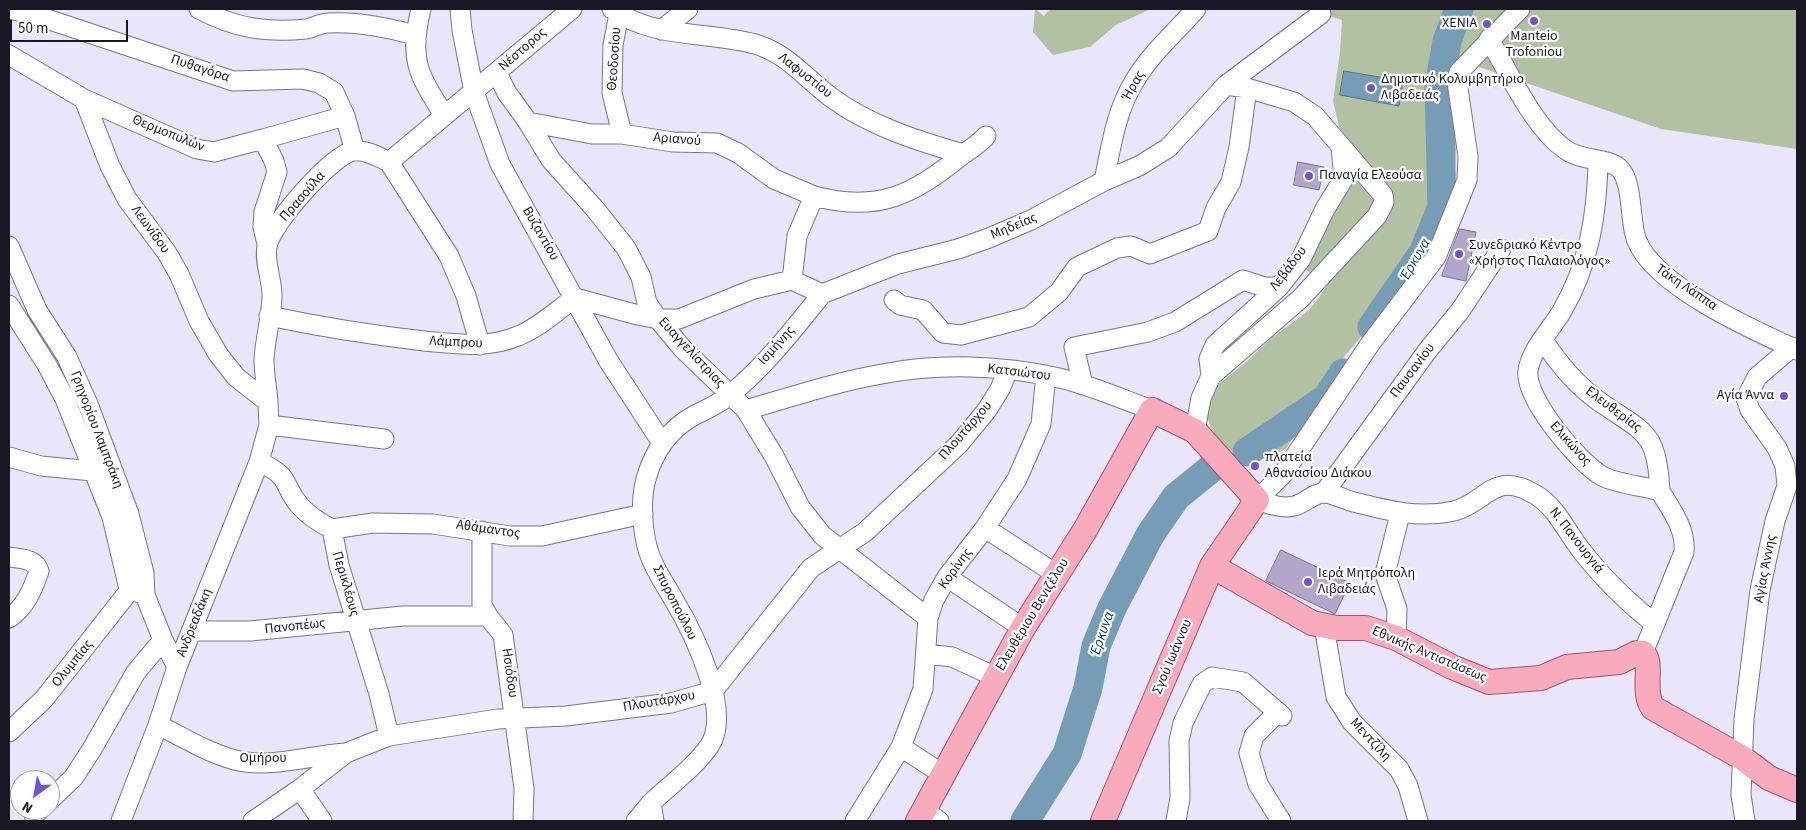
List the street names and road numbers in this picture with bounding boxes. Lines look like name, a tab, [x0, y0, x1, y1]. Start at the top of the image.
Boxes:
street label: Νέστορος	[496, 25, 550, 75]
street label: Θεοδοσίου	[604, 27, 626, 91]
street label: Λαφυστίου	[775, 50, 835, 102]
street label: Πυθαγόρα	[168, 52, 232, 86]
street label: Ήρας	[1119, 68, 1149, 104]
street label: Θερμοπυλών	[129, 112, 207, 156]
street label: Αριανού	[652, 130, 702, 150]
street label: Πρασούλα	[277, 168, 329, 226]
street label: Λεωνίδου	[127, 203, 173, 257]
street label: Βυζαντίου	[518, 204, 562, 264]
street label: Μηδείας	[988, 210, 1040, 244]
street label: Λεβάδου	[1267, 243, 1311, 295]
street label: Τάκη Λάππα	[1652, 261, 1720, 315]
street label: Ευαγγελίστριας	[654, 314, 728, 392]
street label: Ισμήνης	[755, 323, 799, 369]
street label: Λάμπρου	[429, 333, 483, 353]
street label: Παυσανίου	[1387, 340, 1439, 402]
street label: Κατσιώτου	[986, 361, 1052, 385]
street label: Γρηγορίου Λαμπράκη	[66, 369, 126, 491]
street label: Ελευθερίας	[1581, 383, 1645, 437]
street label: Πλουτάρχου	[936, 398, 996, 464]
street label: Ελικώνος	[1546, 418, 1594, 470]
street label: Ν. Πανουργιά	[1545, 505, 1607, 577]
street label: Αθάμαντος	[455, 517, 521, 543]
street label: Αγίας Άννης	[1751, 533, 1781, 605]
street label: Κορίνης	[935, 545, 977, 593]
street label: Περικλέους	[328, 550, 362, 618]
street label: Ελευθέριου Βενιζέλου	[993, 556, 1073, 674]
street label: Σπυροπούλου	[648, 563, 700, 643]
street label: Ανδρεαδάκη	[174, 586, 216, 660]
street label: Πανοπέως	[264, 615, 326, 639]
street label: Σγού Ιωάννου	[1150, 617, 1196, 697]
street label: Εθνικής Αντιστάσεως	[1369, 623, 1489, 687]
street label: Ολυμπίας	[49, 637, 97, 691]
street label: Ησιόδου	[497, 647, 521, 699]
street label: Πλουτάρχου	[622, 687, 696, 717]
street label: Μεντζίλη	[1346, 715, 1394, 765]
street label: Ομήρου	[239, 751, 287, 767]

